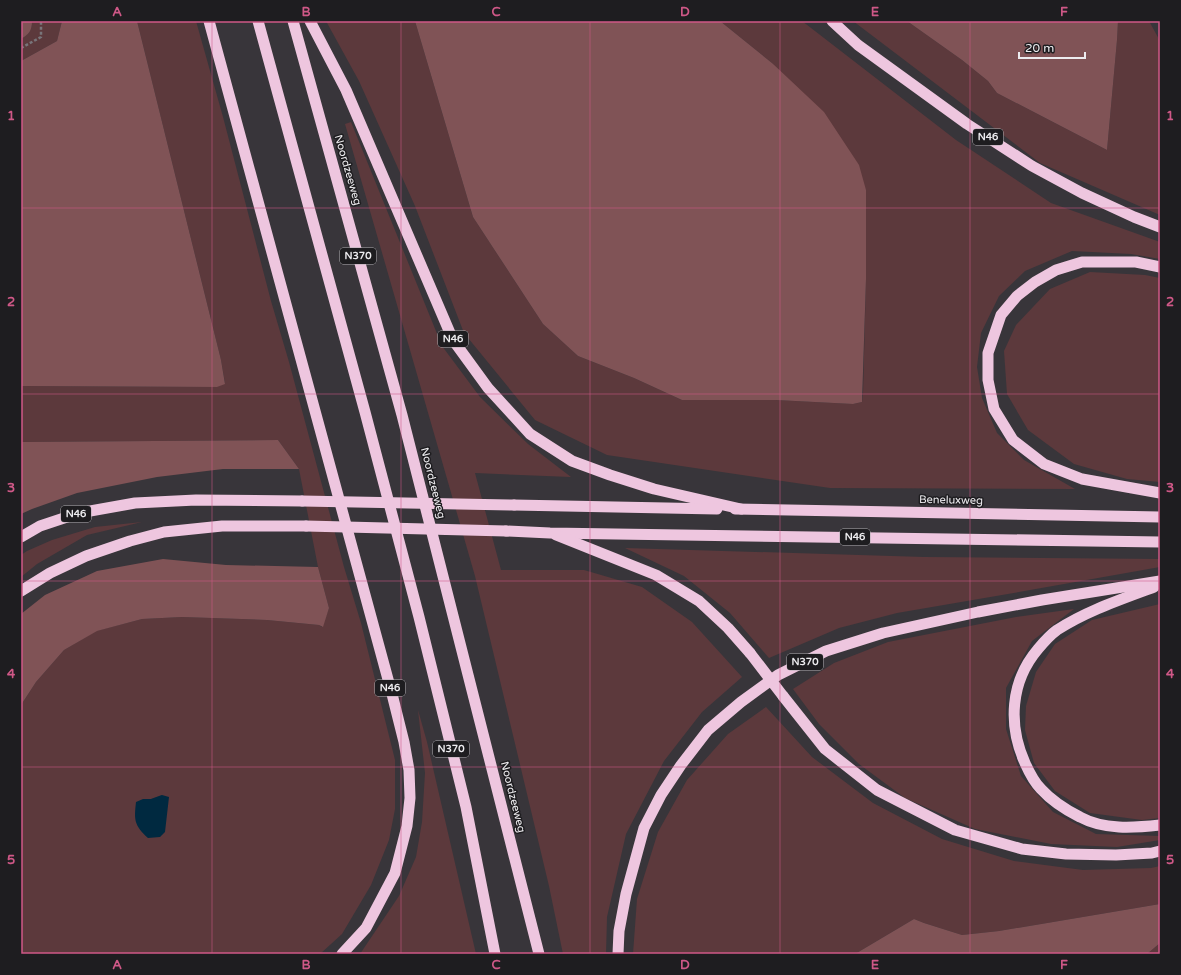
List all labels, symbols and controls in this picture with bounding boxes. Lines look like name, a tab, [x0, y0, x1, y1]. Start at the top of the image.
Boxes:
text: A	[112, 4, 122, 20]
text: B	[301, 4, 311, 20]
text: C	[491, 4, 501, 20]
text: D	[680, 4, 690, 20]
text: E	[871, 4, 879, 20]
text: F	[1060, 4, 1068, 20]
scale bar	[1019, 34, 1085, 60]
text: 20 m	[1025, 41, 1054, 55]
text: 1	[7, 108, 15, 124]
text: 1	[1166, 108, 1174, 124]
road number: N46	[973, 129, 1003, 145]
street label: Noordzeeweg	[332, 133, 364, 207]
road number: N370	[340, 248, 376, 264]
text: 2	[7, 294, 15, 310]
text: 2	[1166, 294, 1174, 310]
road number: N46	[438, 331, 468, 347]
street label: Noordzeeweg	[418, 446, 448, 520]
text: 3	[7, 480, 15, 496]
text: 3	[1166, 480, 1174, 496]
street label: Beneluxweg	[919, 493, 983, 507]
road number: N46	[61, 506, 91, 522]
road number: N46	[840, 529, 870, 545]
road number: N370	[787, 654, 823, 670]
text: 4	[7, 666, 16, 682]
text: 4	[1166, 666, 1175, 682]
road number: N46	[375, 680, 405, 696]
road number: N370	[433, 741, 469, 757]
street label: Noordzeeweg	[498, 760, 528, 834]
text: 5	[7, 852, 15, 868]
text: 5	[1166, 852, 1174, 868]
text: A	[112, 957, 122, 973]
text: B	[301, 957, 311, 973]
text: C	[491, 957, 501, 973]
text: D	[680, 957, 690, 973]
text: E	[871, 957, 879, 973]
text: F	[1060, 957, 1068, 973]

